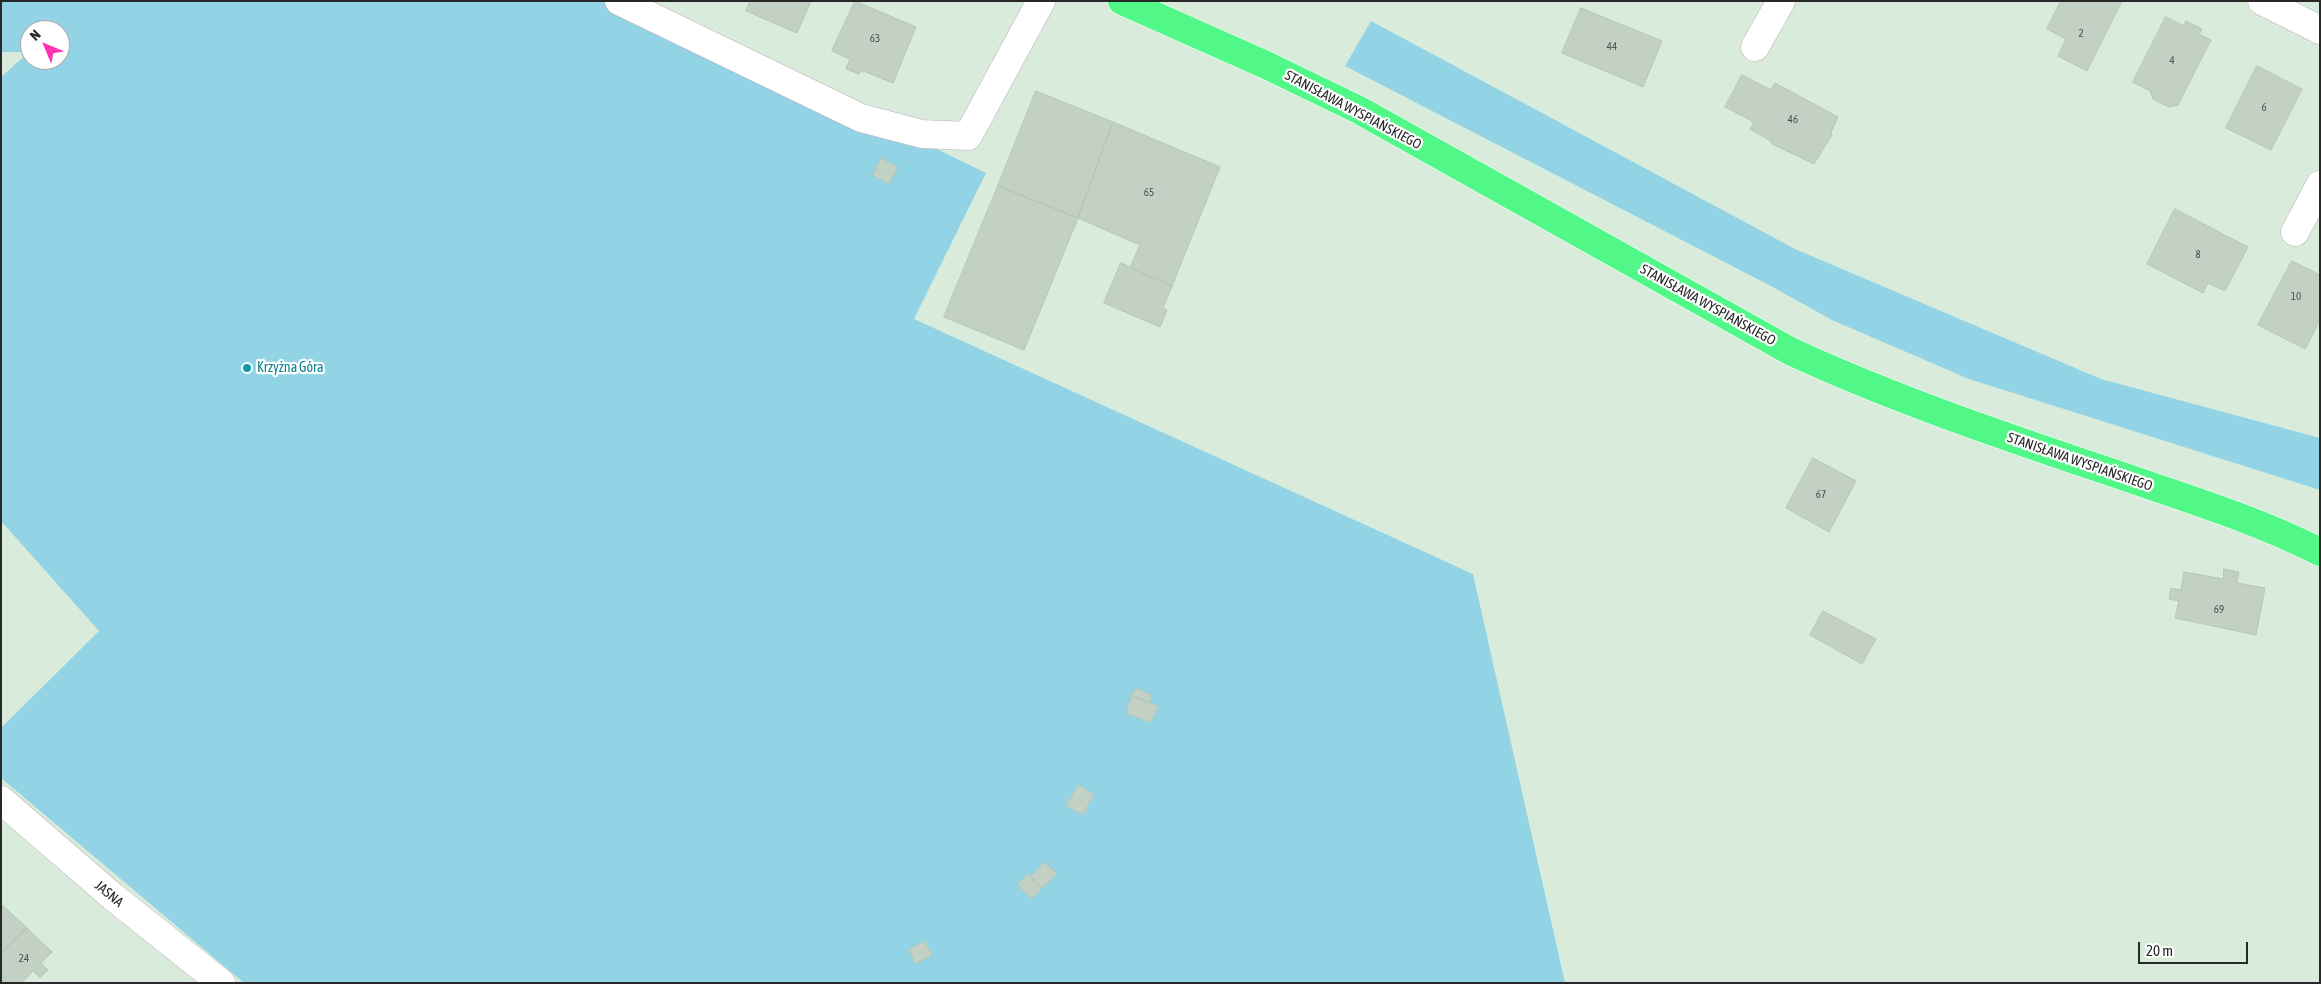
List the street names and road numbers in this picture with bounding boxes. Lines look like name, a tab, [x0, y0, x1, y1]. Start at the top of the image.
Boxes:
street label: STANISŁAWA WYSPIAŃSKIEGO	[1282, 67, 1424, 153]
street label: STANISŁAWA WYSPIAŃSKIEGO	[1637, 261, 1779, 349]
street label: STANISŁAWA WYSPIAŃSKIEGO	[2005, 429, 2155, 495]
street label: JASNA	[91, 877, 127, 911]

